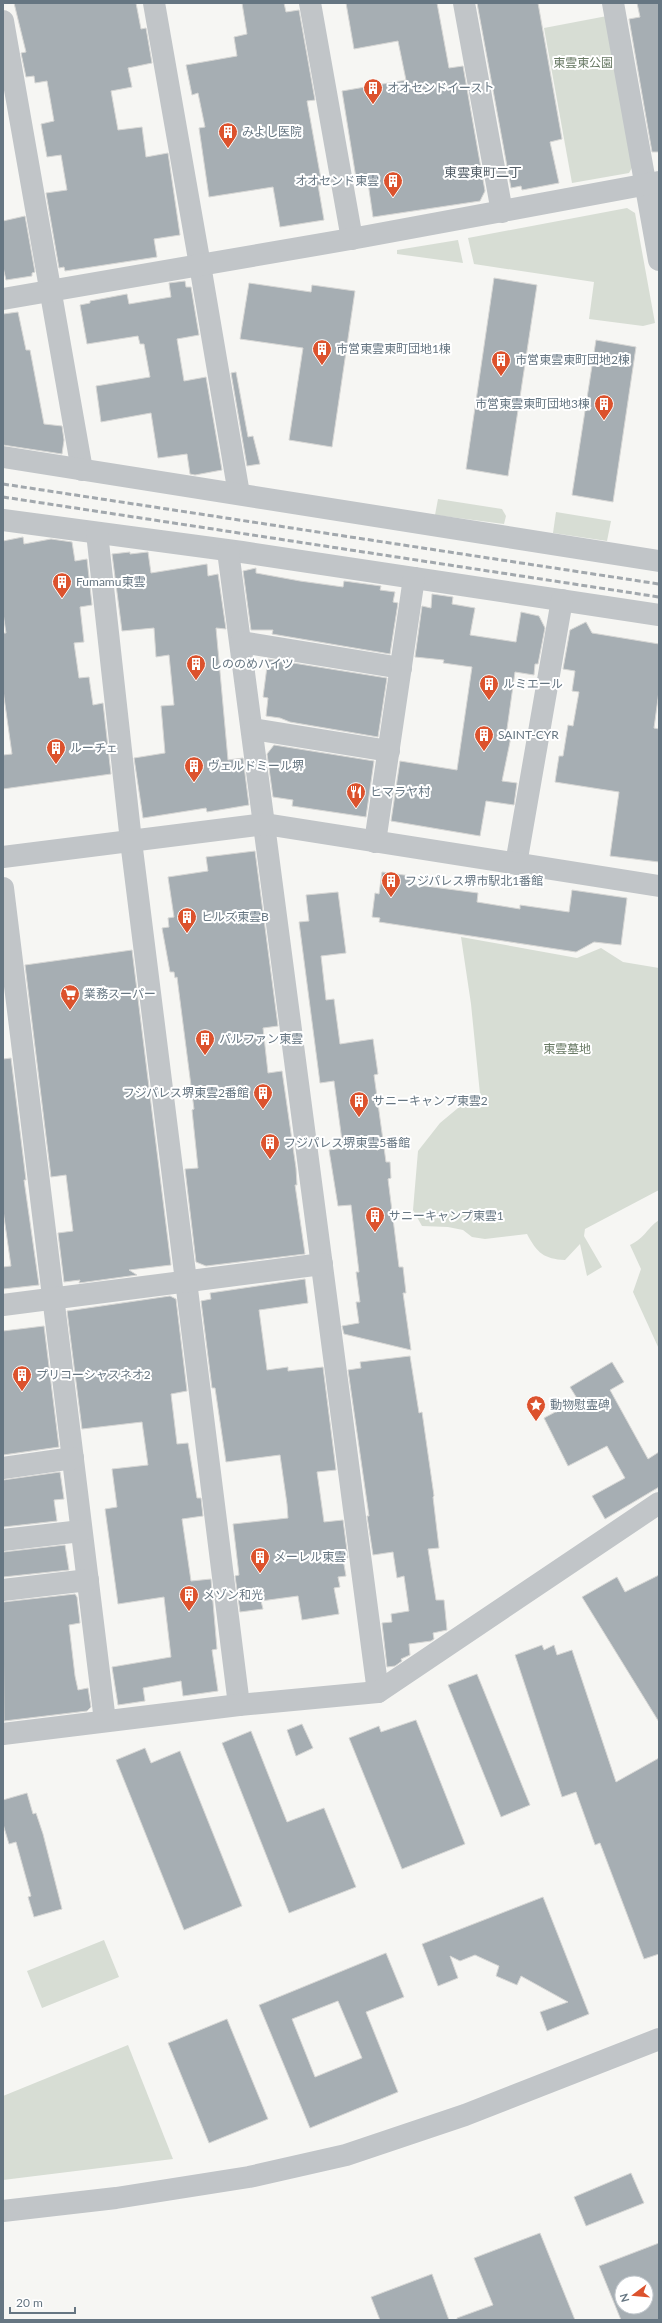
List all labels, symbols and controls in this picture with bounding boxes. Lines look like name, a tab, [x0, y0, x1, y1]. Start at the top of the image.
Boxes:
park label: 東雲東公園	[553, 55, 613, 70]
building icon: オオセンドイースト	[362, 77, 384, 105]
place label: オオセンドイースト	[387, 80, 494, 95]
building icon: みよし医院	[217, 121, 239, 149]
place label: みよし医院	[242, 124, 302, 139]
district label: 東雲東町二丁	[444, 164, 522, 180]
building icon: オオセンド東雲	[382, 170, 404, 198]
place label: オオセンド東雲	[295, 173, 379, 188]
building icon: 市営東雲東町団地1棟	[311, 338, 333, 366]
place label: 市営東雲東町団地1棟	[336, 341, 451, 356]
building icon: 市営東雲東町団地2棟	[490, 349, 512, 377]
place label: 市営東雲東町団地2棟	[515, 352, 630, 367]
building icon: 市営東雲東町団地3棟	[593, 393, 615, 421]
place label: 市営東雲東町団地3棟	[475, 396, 590, 411]
building icon: Fumamu東雲	[51, 571, 73, 599]
place label: Fumamu東雲	[76, 574, 145, 589]
building icon: しののめハイツ	[185, 653, 207, 681]
place label: しののめハイツ	[210, 656, 294, 671]
building icon: ルミエール	[478, 673, 500, 701]
place label: ルミエール	[503, 676, 563, 691]
building icon: SAINT-CYR	[473, 724, 495, 752]
place label: SAINT-CYR	[498, 727, 559, 742]
building icon: ルーチェ	[45, 737, 67, 765]
place label: ルーチェ	[70, 740, 118, 755]
building icon: ヴェルドミール堺	[183, 755, 205, 783]
place label: ヴェルドミール堺	[208, 758, 304, 773]
restaurant icon: ヒマラヤ村	[345, 781, 367, 809]
place label: ヒマラヤ村	[370, 784, 431, 799]
building icon: フジパレス堺市駅北1番館	[380, 870, 402, 898]
place label: フジパレス堺市駅北1番館	[405, 873, 543, 888]
building icon: ヒルズ東雲B	[176, 906, 198, 934]
place label: ヒルズ東雲B	[201, 909, 269, 924]
supermarket icon: 業務スーパー	[59, 983, 81, 1011]
place label: 業務スーパー	[84, 986, 156, 1001]
building icon: パルファン東雲	[194, 1028, 216, 1056]
place label: パルファン東雲	[219, 1031, 303, 1046]
park label: 東雲墓地	[543, 1041, 591, 1056]
building icon: フジパレス堺東雲2番館	[252, 1082, 274, 1110]
place label: フジパレス堺東雲2番館	[123, 1085, 249, 1100]
building icon: サニーキャンプ東雲2	[348, 1090, 370, 1118]
place label: サニーキャンプ東雲2	[373, 1093, 488, 1108]
building icon: フジパレス堺東雲5番館	[259, 1132, 281, 1160]
place label: フジパレス堺東雲5番館	[284, 1135, 410, 1150]
building icon: サニーキャンプ東雲1	[364, 1205, 386, 1233]
place label: サニーキャンプ東雲1	[389, 1208, 504, 1223]
building icon: プリコーシャスネオ2	[11, 1364, 33, 1392]
place label: プリコーシャスネオ2	[36, 1367, 151, 1382]
place icon: 動物慰霊碑	[525, 1394, 547, 1422]
place label: 動物慰霊碑	[550, 1397, 610, 1412]
building icon: メーレル東雲	[249, 1546, 271, 1574]
place label: メーレル東雲	[274, 1549, 346, 1564]
building icon: メゾン和光	[178, 1584, 200, 1612]
place label: メゾン和光	[203, 1587, 263, 1602]
north arrow	[614, 2275, 654, 2315]
scale bar	[10, 2289, 75, 2315]
text: N	[616, 2292, 631, 2304]
text: 20 m	[16, 2295, 43, 2310]

